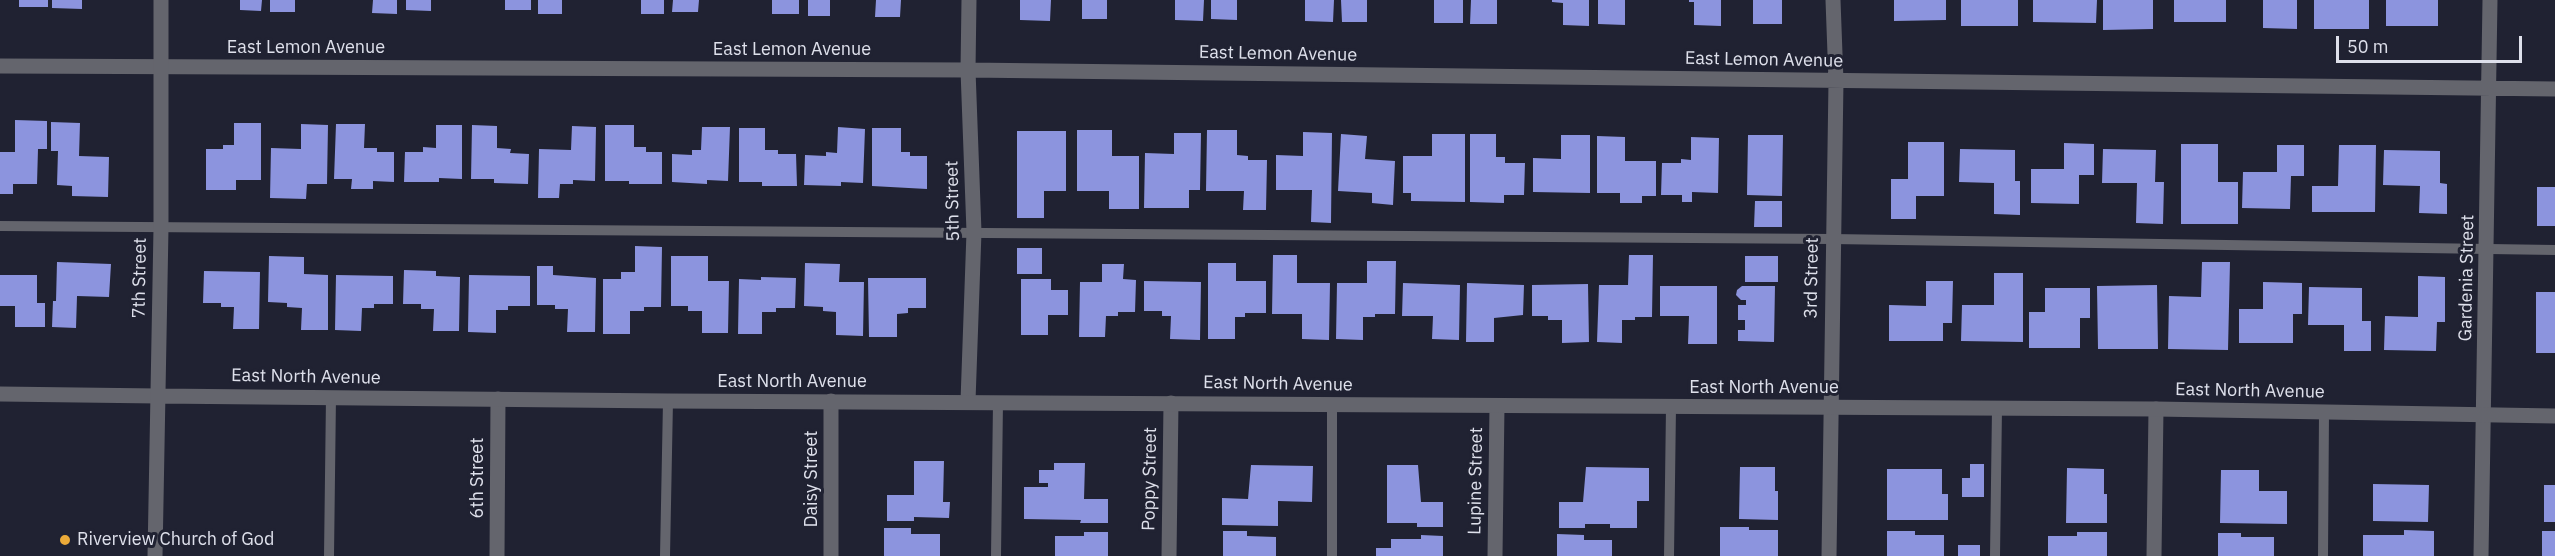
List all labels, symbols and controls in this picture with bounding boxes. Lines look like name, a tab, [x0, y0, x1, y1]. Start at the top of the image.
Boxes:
scale bar	[2339, 24, 2525, 62]
text: 50 m	[2347, 35, 2389, 58]
street label: East Lemon Avenue	[227, 37, 385, 59]
street label: East Lemon Avenue	[713, 39, 871, 61]
street label: East Lemon Avenue	[1199, 42, 1357, 66]
street label: East Lemon Avenue	[1685, 48, 1843, 72]
street label: 5th Street	[941, 160, 965, 242]
street label: Gardenia Street	[2455, 214, 2479, 342]
street label: 7th Street	[128, 237, 152, 319]
street label: 3rd Street	[1800, 237, 1824, 319]
street label: East North Avenue	[231, 365, 381, 389]
street label: East North Avenue	[717, 371, 867, 393]
street label: East North Avenue	[1203, 372, 1353, 396]
street label: East North Avenue	[1689, 377, 1839, 399]
street label: East North Avenue	[2175, 379, 2325, 403]
street label: Poppy Street	[1138, 427, 1162, 531]
street label: Lupine Street	[1464, 427, 1488, 535]
street label: Daisy Street	[801, 430, 823, 528]
street label: 6th Street	[467, 438, 489, 518]
place label: Riverview Church of God	[77, 529, 274, 551]
marker: Riverview Church of God	[58, 533, 72, 547]

